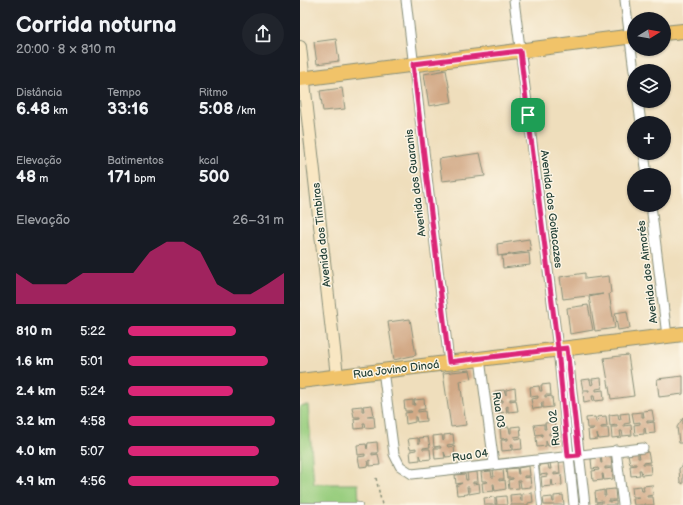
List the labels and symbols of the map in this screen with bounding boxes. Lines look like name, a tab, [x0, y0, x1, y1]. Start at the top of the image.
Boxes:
north arrow	[627, 12, 671, 56]
pin	[511, 98, 545, 132]
street label: Avenida dos Guaranis	[402, 128, 429, 237]
street label: Avenida dos Goitacazes	[538, 149, 565, 269]
street label: Avenida dos Timbiras	[309, 181, 333, 288]
street label: Avenida dos Aimorés	[635, 219, 660, 324]
street label: Rua Jovino Dinoá	[352, 358, 440, 381]
street label: Rua 03	[490, 391, 508, 429]
street label: Rua 02	[546, 409, 563, 447]
street label: Rua 04	[451, 446, 489, 464]

